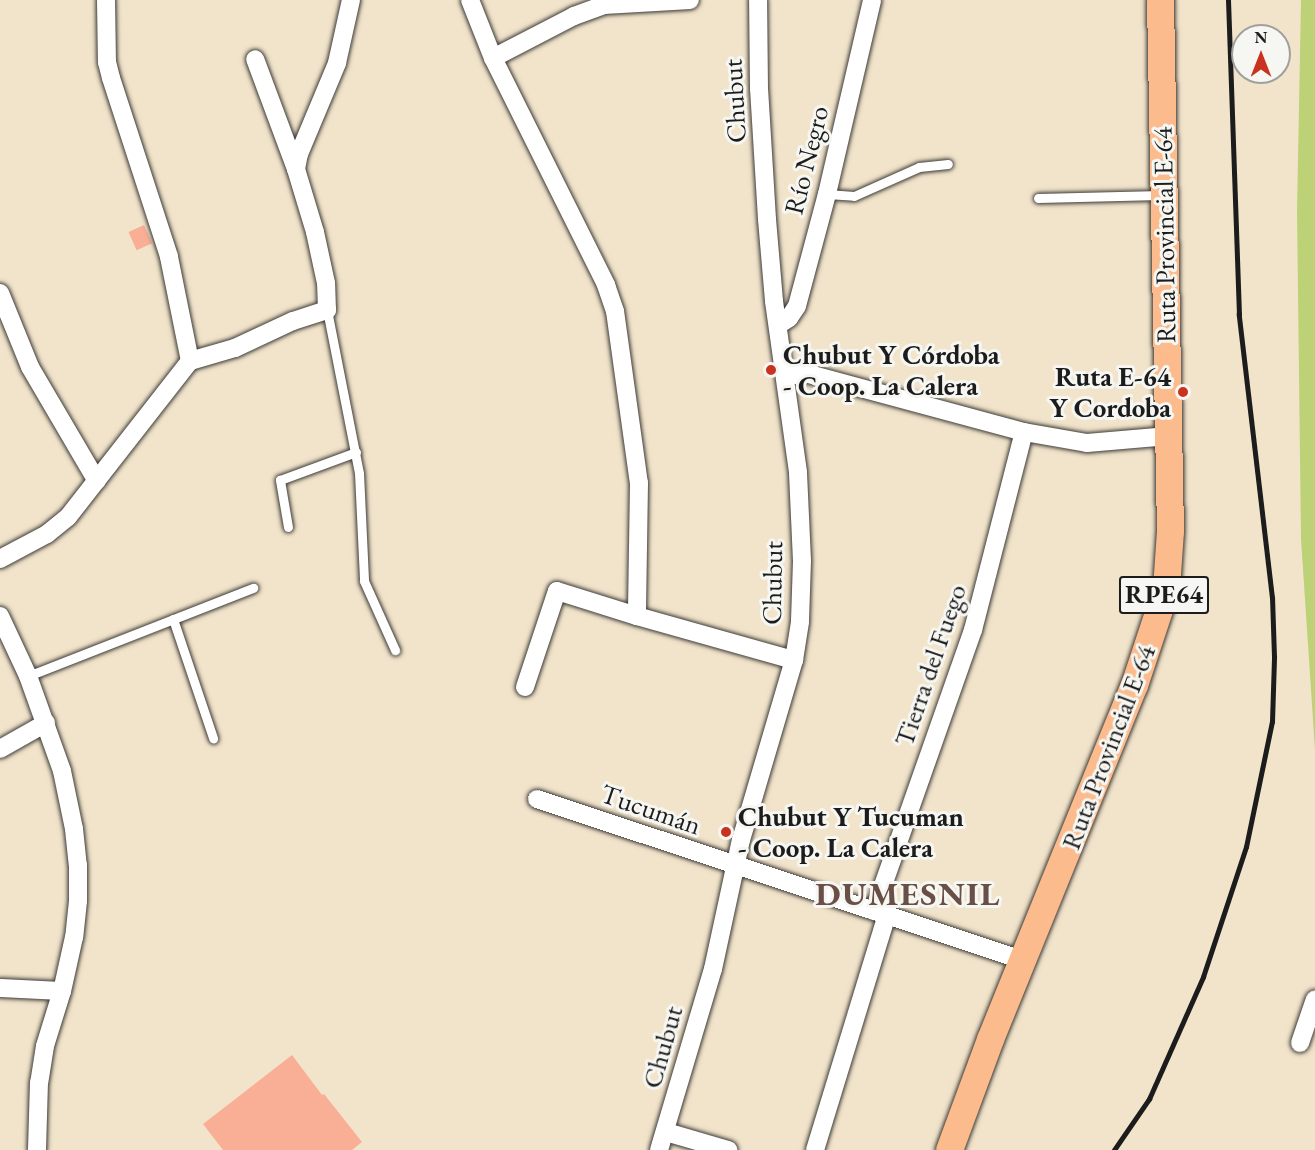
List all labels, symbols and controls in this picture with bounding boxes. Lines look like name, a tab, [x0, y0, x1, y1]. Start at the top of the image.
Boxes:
north arrow	[1231, 24, 1291, 84]
text: N	[1255, 27, 1267, 48]
street label: Chubut	[716, 58, 752, 144]
street label: Río Negro	[777, 102, 835, 218]
street label: Ruta Provincial E-64	[1146, 126, 1182, 344]
place label: Chubut Y Córdoba - Coop. La Calera	[783, 338, 1000, 401]
place label: Ruta E-64 Y Cordoba	[1050, 360, 1171, 423]
marker: Chubut Y Córdoba - Coop. La Calera	[764, 363, 778, 377]
marker: Ruta E-64 Y Cordoba	[1176, 385, 1190, 399]
street label: Chubut	[755, 541, 789, 625]
road number: RPE64	[1119, 572, 1209, 618]
street label: Tierra del Fuego	[887, 580, 973, 750]
street label: Ruta Provincial E-64	[1054, 640, 1162, 854]
street label: Tucumán	[597, 777, 705, 841]
place label: Chubut Y Tucuman - Coop. La Calera	[738, 800, 964, 863]
marker: Chubut Y Tucuman - Coop. La Calera	[719, 825, 733, 839]
district label: DUMESNIL	[815, 874, 1001, 914]
street label: Chubut	[635, 1002, 689, 1092]

